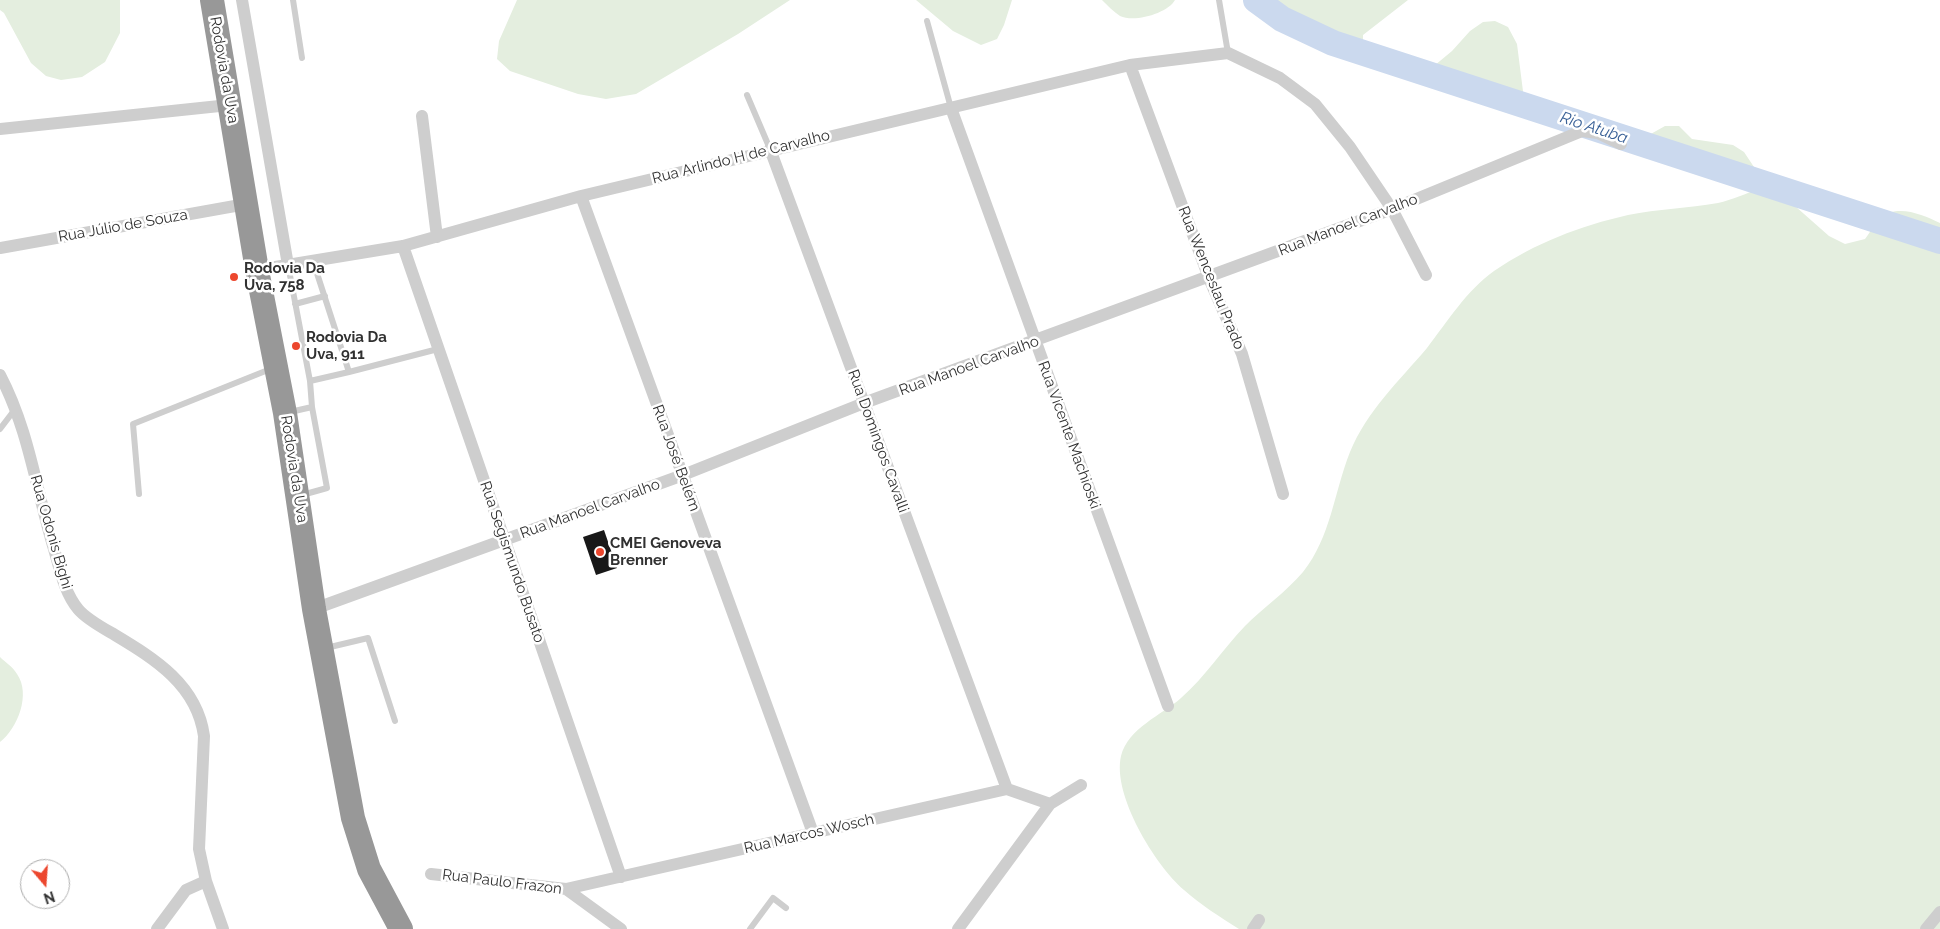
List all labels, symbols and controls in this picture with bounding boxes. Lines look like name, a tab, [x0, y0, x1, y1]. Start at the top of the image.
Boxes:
street label: Rodovia da Uva	[206, 15, 242, 125]
water label: Rio Atuba	[1558, 108, 1630, 148]
street label: Rua Arlindo H de Carvalho	[650, 126, 832, 188]
street label: Rua Manoel Carvalho	[1276, 190, 1420, 260]
street label: Rua Wenceslau Prado	[1174, 204, 1248, 352]
street label: Rua Júlio de Souza	[57, 206, 189, 246]
place label: Rodovia Da Uva, 758	[244, 259, 325, 294]
marker: Rodovia Da Uva, 758	[228, 271, 240, 283]
place label: Rodovia Da Uva, 911	[306, 328, 387, 363]
street label: Rua Manoel Carvalho	[897, 332, 1041, 400]
marker: Rodovia Da Uva, 911	[290, 340, 302, 352]
street label: Rua Vicente Machioski	[1034, 359, 1104, 511]
street label: Rua Domingos Cavalli	[844, 367, 912, 515]
street label: Rua José Belém	[648, 402, 704, 514]
street label: Rodovia da Uva	[277, 414, 311, 524]
street label: Rua Odonis Bighi	[26, 473, 76, 591]
street label: Rua Manoel Carvalho	[518, 475, 662, 543]
street label: Rua Segismundo Busato	[476, 479, 548, 645]
place label: CMEI Genoveva Brenner	[610, 534, 721, 569]
marker: CMEI Genoveva Brenner	[594, 546, 606, 558]
street label: Rua Marcos Wosch	[742, 810, 876, 858]
north arrow	[20, 859, 70, 909]
street label: Rua Paulo Frazon	[441, 866, 563, 898]
text: N	[42, 888, 57, 907]

